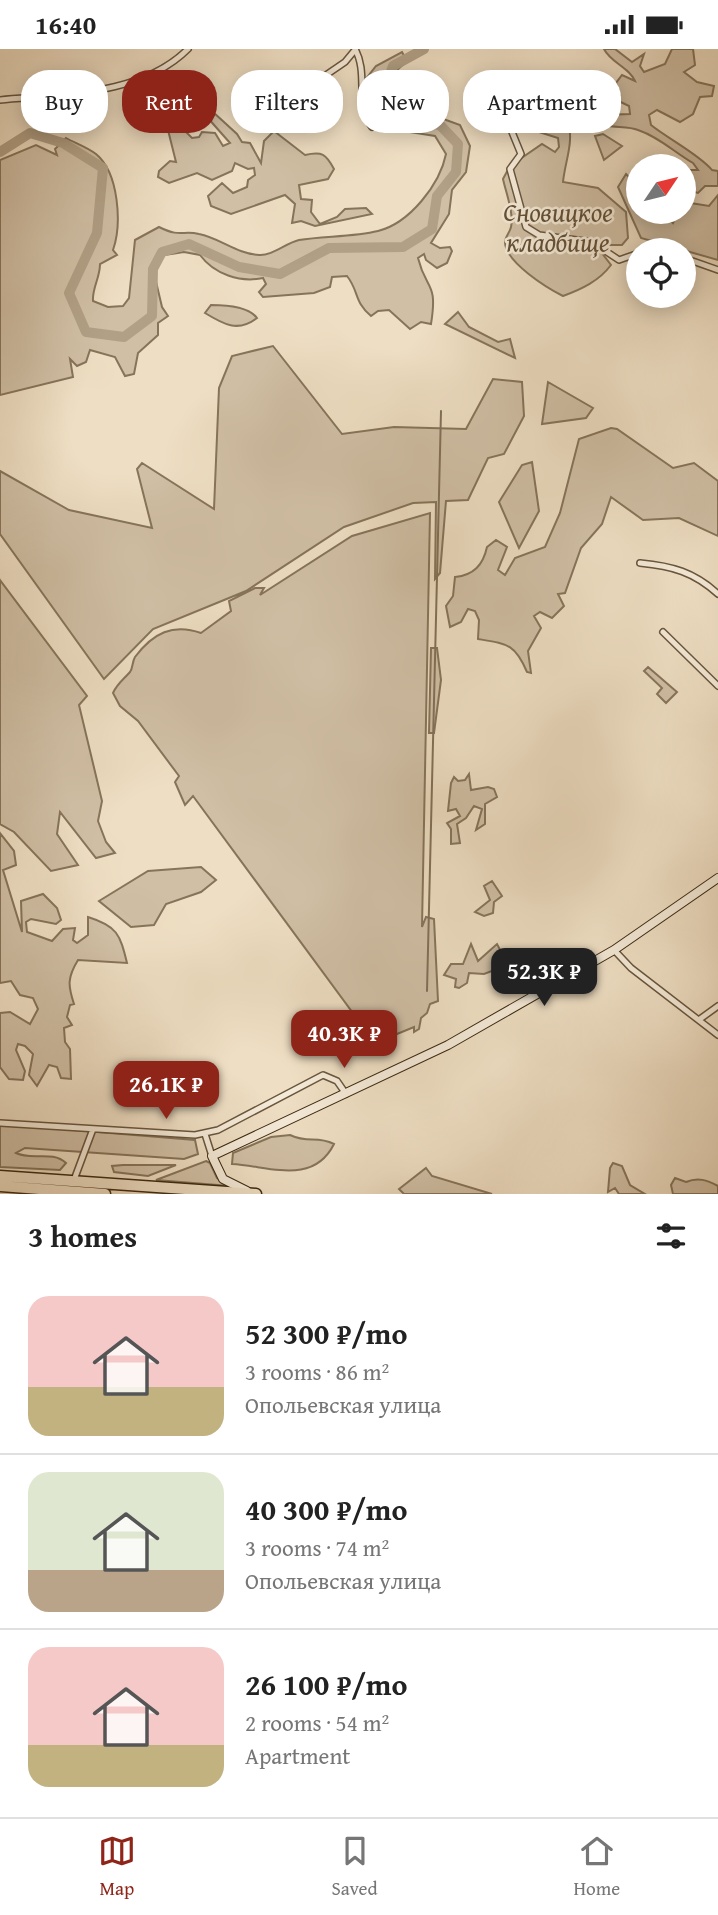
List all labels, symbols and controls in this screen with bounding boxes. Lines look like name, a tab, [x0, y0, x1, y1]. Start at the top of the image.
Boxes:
text: 16:40	[35, 5, 96, 44]
chip: Buy	[21, 70, 108, 133]
chip: Rent	[122, 70, 217, 133]
chip: Filters	[231, 70, 343, 133]
chip: New	[357, 70, 449, 133]
chip: Apartment	[463, 70, 621, 133]
north arrow	[626, 154, 696, 224]
map controls	[626, 154, 696, 308]
park label: Сновицкое кладбище	[503, 192, 613, 261]
button: locate	[626, 238, 696, 308]
pin: 52.3K ₽	[479, 949, 609, 1008]
text: 52.3K ₽	[507, 954, 581, 987]
pin: 40.3K ₽	[279, 1011, 409, 1070]
text: 40.3K ₽	[307, 1016, 381, 1049]
pin: 26.1K ₽	[101, 1061, 231, 1121]
text: 26.1K ₽	[129, 1067, 203, 1100]
text: 3 homes	[28, 1214, 137, 1258]
icon: filters	[652, 1217, 690, 1255]
text: 52 300 ₽/mo	[245, 1311, 408, 1355]
icon: home	[84, 1324, 168, 1408]
text: 3 rooms · 86 m²	[245, 1355, 389, 1388]
text: Опольевская улица	[245, 1388, 441, 1421]
text: 40 300 ₽/mo	[245, 1487, 408, 1531]
icon: home	[84, 1500, 168, 1584]
text: 3 rooms · 74 m²	[245, 1531, 389, 1564]
text: Опольевская улица	[245, 1564, 441, 1597]
text: 26 100 ₽/mo	[245, 1662, 408, 1706]
icon: home	[84, 1675, 168, 1759]
text: 2 rooms · 54 m²	[245, 1706, 389, 1739]
text: Apartment	[245, 1739, 350, 1772]
tab: Map	[98, 1832, 136, 1902]
tab: Saved	[332, 1832, 378, 1902]
tab: Home	[573, 1832, 620, 1902]

